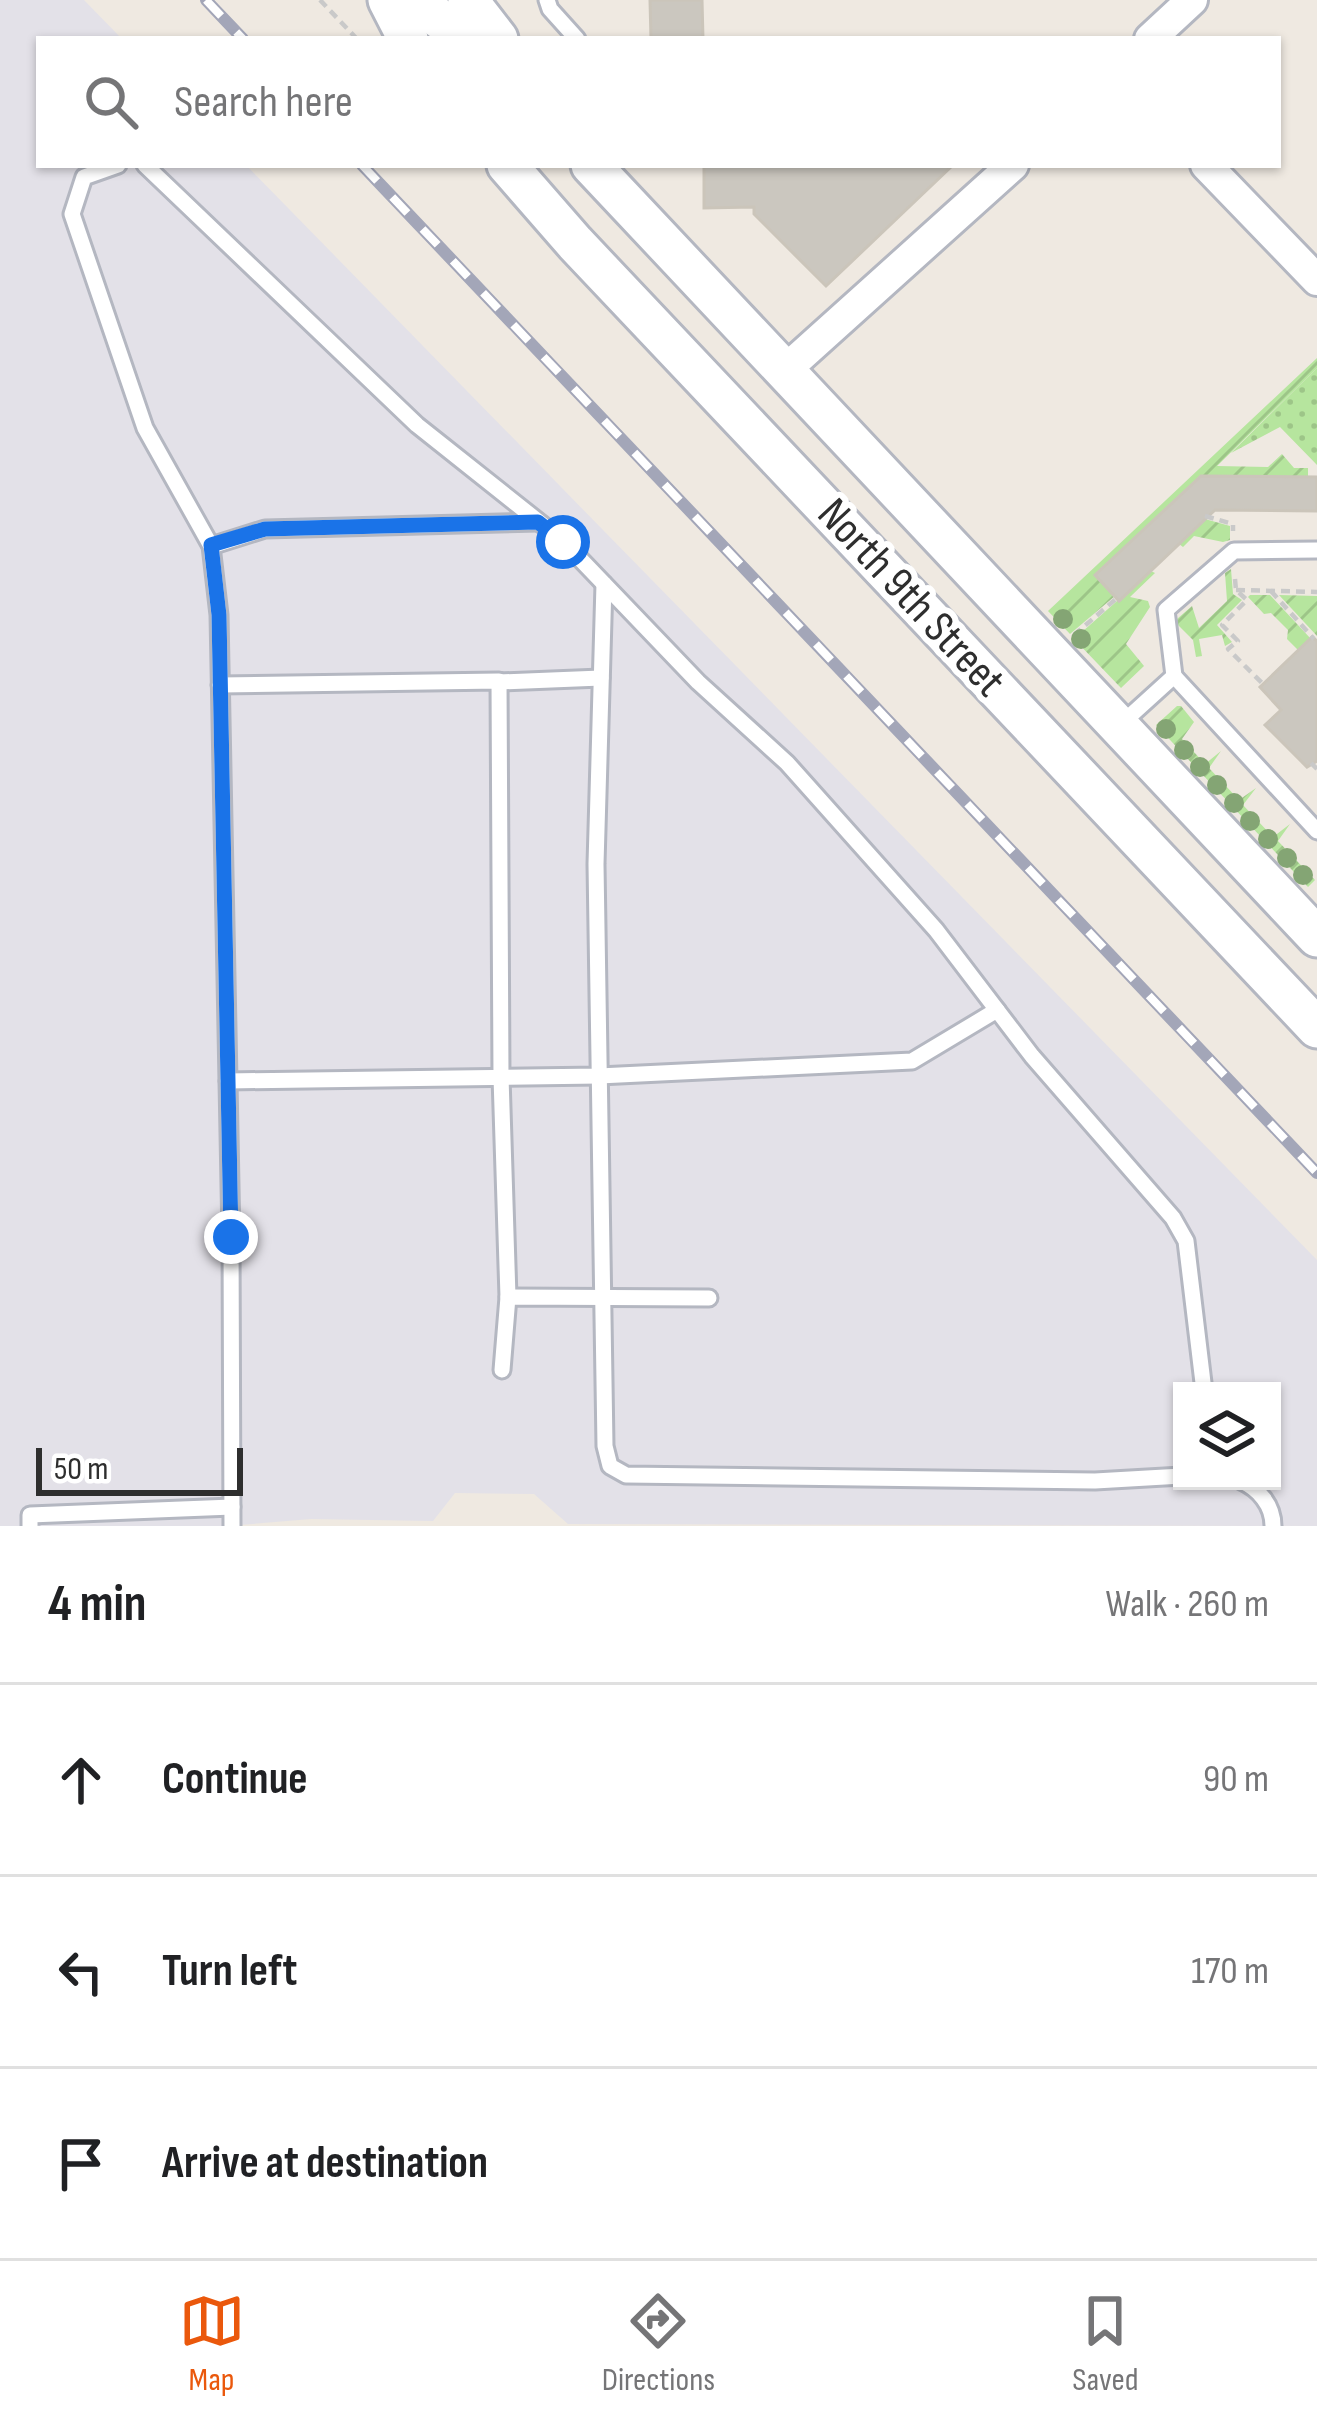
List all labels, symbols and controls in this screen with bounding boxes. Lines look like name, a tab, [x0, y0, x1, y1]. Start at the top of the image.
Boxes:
search box	[36, 36, 1281, 168]
icon: search	[78, 69, 144, 135]
text: Search here	[174, 75, 353, 130]
street label: North 9th Street	[805, 488, 1017, 708]
route start	[536, 515, 590, 569]
route end	[204, 1210, 258, 1264]
map controls	[1173, 1382, 1281, 1490]
button: layers	[1173, 1382, 1281, 1490]
scale bar	[36, 1442, 243, 1495]
text: 50 m	[54, 1449, 108, 1489]
text: 4 min	[48, 1574, 147, 1635]
text: Walk · 260 m	[1106, 1581, 1269, 1628]
icon: ahead	[48, 1747, 114, 1813]
text: Continue	[162, 1752, 308, 1807]
text: 90 m	[1203, 1756, 1269, 1803]
icon: left	[48, 1939, 114, 2005]
text: Turn left	[162, 1944, 297, 1999]
text: 170 m	[1191, 1948, 1269, 1995]
icon: arrive	[48, 2131, 114, 2197]
text: Arrive at destination	[162, 2136, 488, 2191]
tab: Map	[179, 2288, 245, 2400]
tab: Directions	[602, 2288, 715, 2400]
tab: Saved	[1072, 2288, 1138, 2400]

